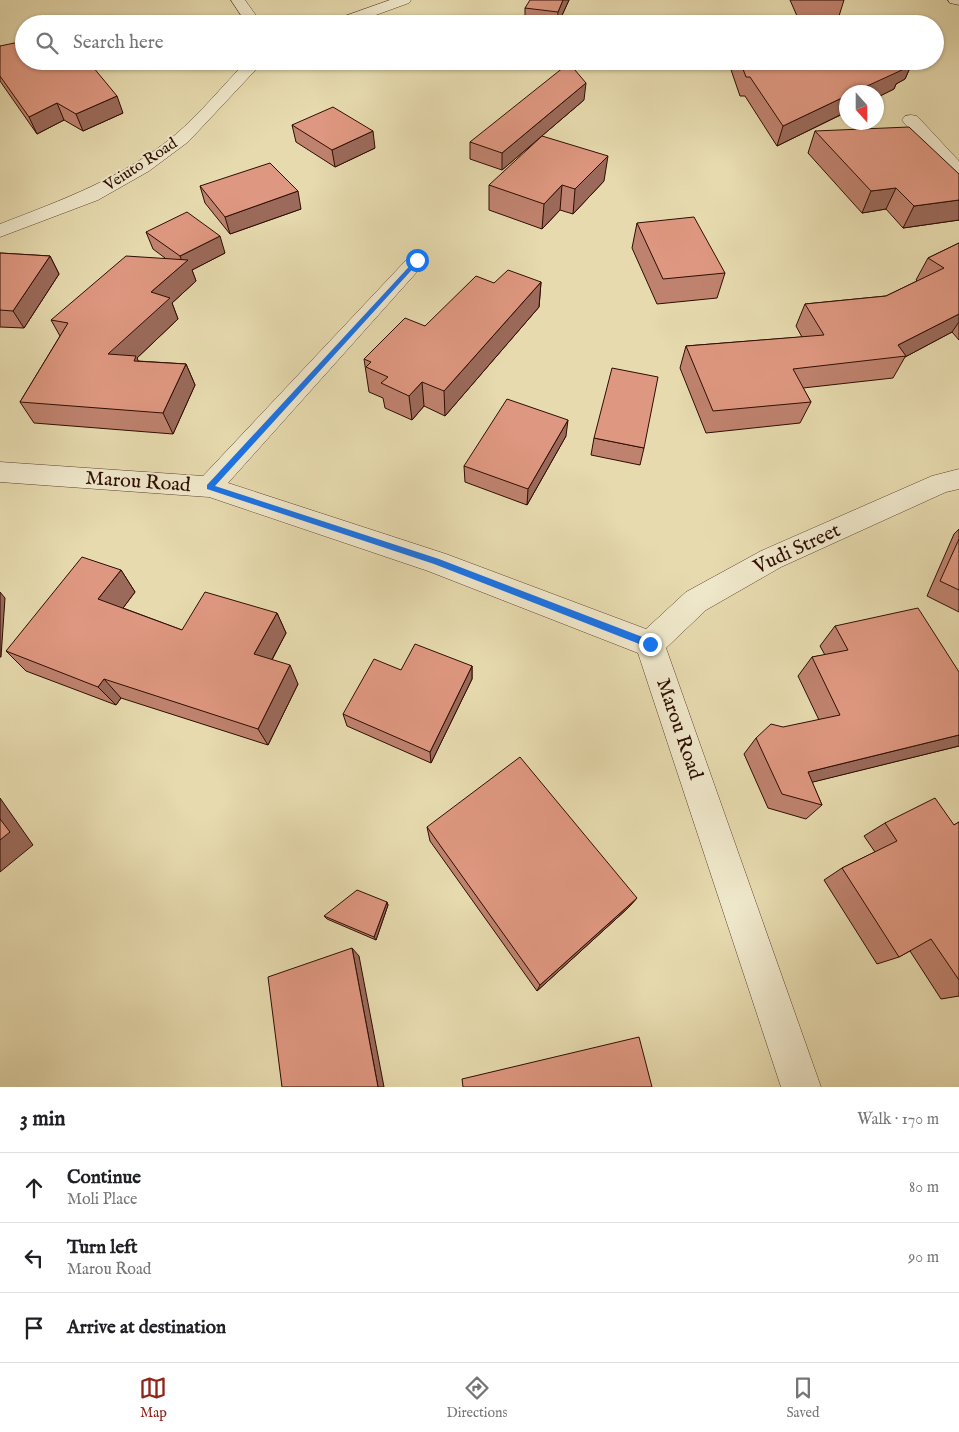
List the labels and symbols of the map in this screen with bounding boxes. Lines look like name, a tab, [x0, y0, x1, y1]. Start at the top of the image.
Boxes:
north arrow	[839, 85, 884, 130]
street label: Veiuto Road	[100, 134, 182, 197]
route start	[406, 249, 429, 272]
street label: Marou Road	[85, 466, 192, 498]
street label: Vudi Street	[749, 518, 845, 580]
route end	[639, 633, 662, 656]
street label: Marou Road	[650, 675, 708, 783]

